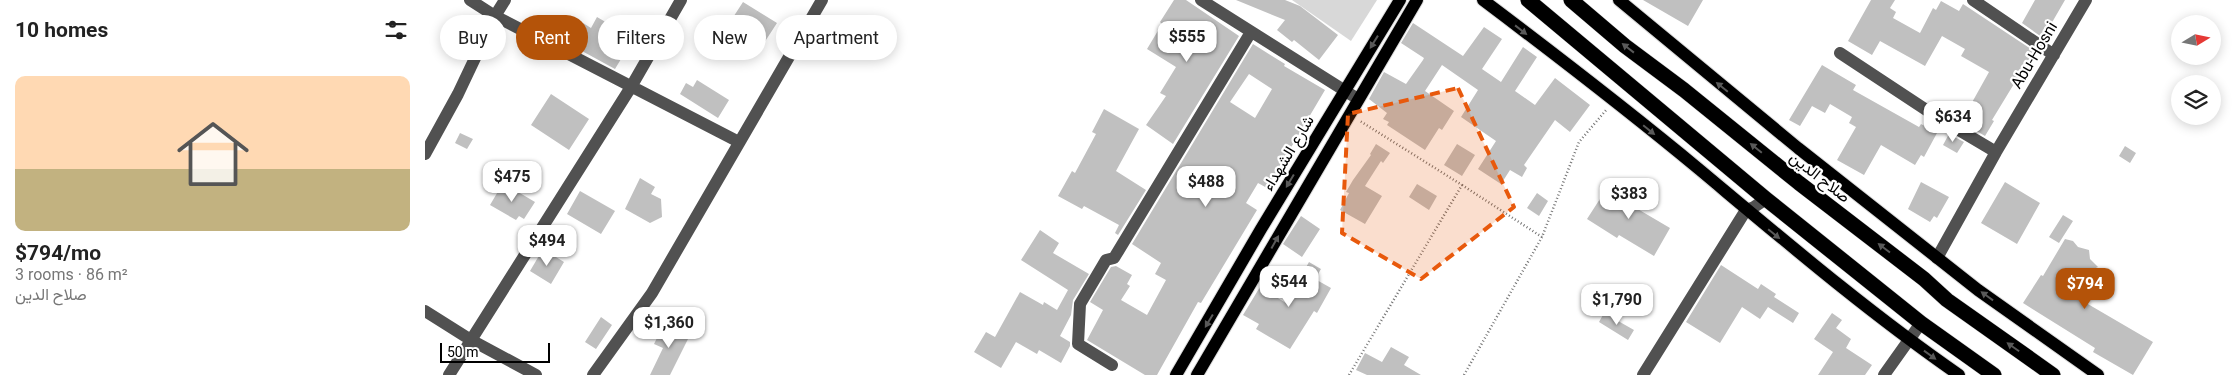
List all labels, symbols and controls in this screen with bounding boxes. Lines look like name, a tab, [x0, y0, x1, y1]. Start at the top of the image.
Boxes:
chip: Buy	[440, 15, 506, 60]
chip: Rent	[516, 15, 588, 60]
chip: Filters	[598, 15, 684, 60]
chip: New	[694, 15, 766, 60]
chip: Apartment	[776, 15, 897, 60]
north arrow	[2171, 15, 2221, 65]
map controls	[2171, 15, 2221, 125]
icon: filters	[382, 16, 410, 44]
text: 10 homes	[15, 18, 108, 42]
street label: Abu-Hosni	[2007, 18, 2061, 92]
pin: $555	[1157, 20, 1217, 63]
one-way arrow	[1514, 24, 1527, 35]
text: $555	[1169, 27, 1205, 46]
one-way arrow	[1370, 35, 1379, 48]
one-way arrow	[1621, 43, 1635, 53]
button: layers	[2171, 75, 2221, 125]
one-way arrow	[1716, 81, 1729, 92]
pin: $634	[1923, 100, 1983, 143]
text: $634	[1935, 107, 1971, 126]
icon: home	[168, 109, 258, 199]
street label: شارع الشهداء	[1258, 112, 1320, 195]
one-way arrow	[1643, 124, 1656, 135]
one-way arrow	[1750, 143, 1763, 154]
street label: صلاح الدين	[1785, 147, 1854, 208]
pin: $475	[482, 160, 542, 203]
pin: $488	[1176, 166, 1236, 208]
text: $475	[494, 167, 530, 186]
text: $488	[1188, 172, 1224, 191]
one-way arrow	[1286, 174, 1295, 187]
pin: $383	[1599, 178, 1659, 220]
text: $383	[1611, 184, 1647, 203]
pin: $494	[517, 224, 577, 267]
one-way arrow	[1768, 228, 1781, 239]
text: $494	[529, 231, 565, 250]
one-way arrow	[1271, 235, 1279, 250]
text: $794/mo	[15, 241, 101, 265]
one-way arrow	[1878, 243, 1891, 254]
text: 3 rooms · 86 m²	[15, 265, 128, 284]
pin: $544	[1259, 266, 1319, 308]
pin: $794	[2055, 268, 2115, 310]
text: $544	[1271, 272, 1307, 291]
text: $794	[2067, 274, 2103, 293]
pin: $1,790	[1576, 284, 1658, 326]
text: صلاح الدين	[15, 285, 87, 304]
text: $1,790	[1592, 290, 1642, 309]
one-way arrow	[1980, 291, 1994, 301]
pin: $1,360	[628, 306, 710, 349]
text: $1,360	[644, 313, 694, 332]
one-way arrow	[1204, 315, 1213, 328]
scale bar	[440, 340, 550, 363]
one-way arrow	[2006, 342, 2020, 352]
text: 50 m	[447, 344, 479, 360]
one-way arrow	[1923, 350, 1937, 360]

